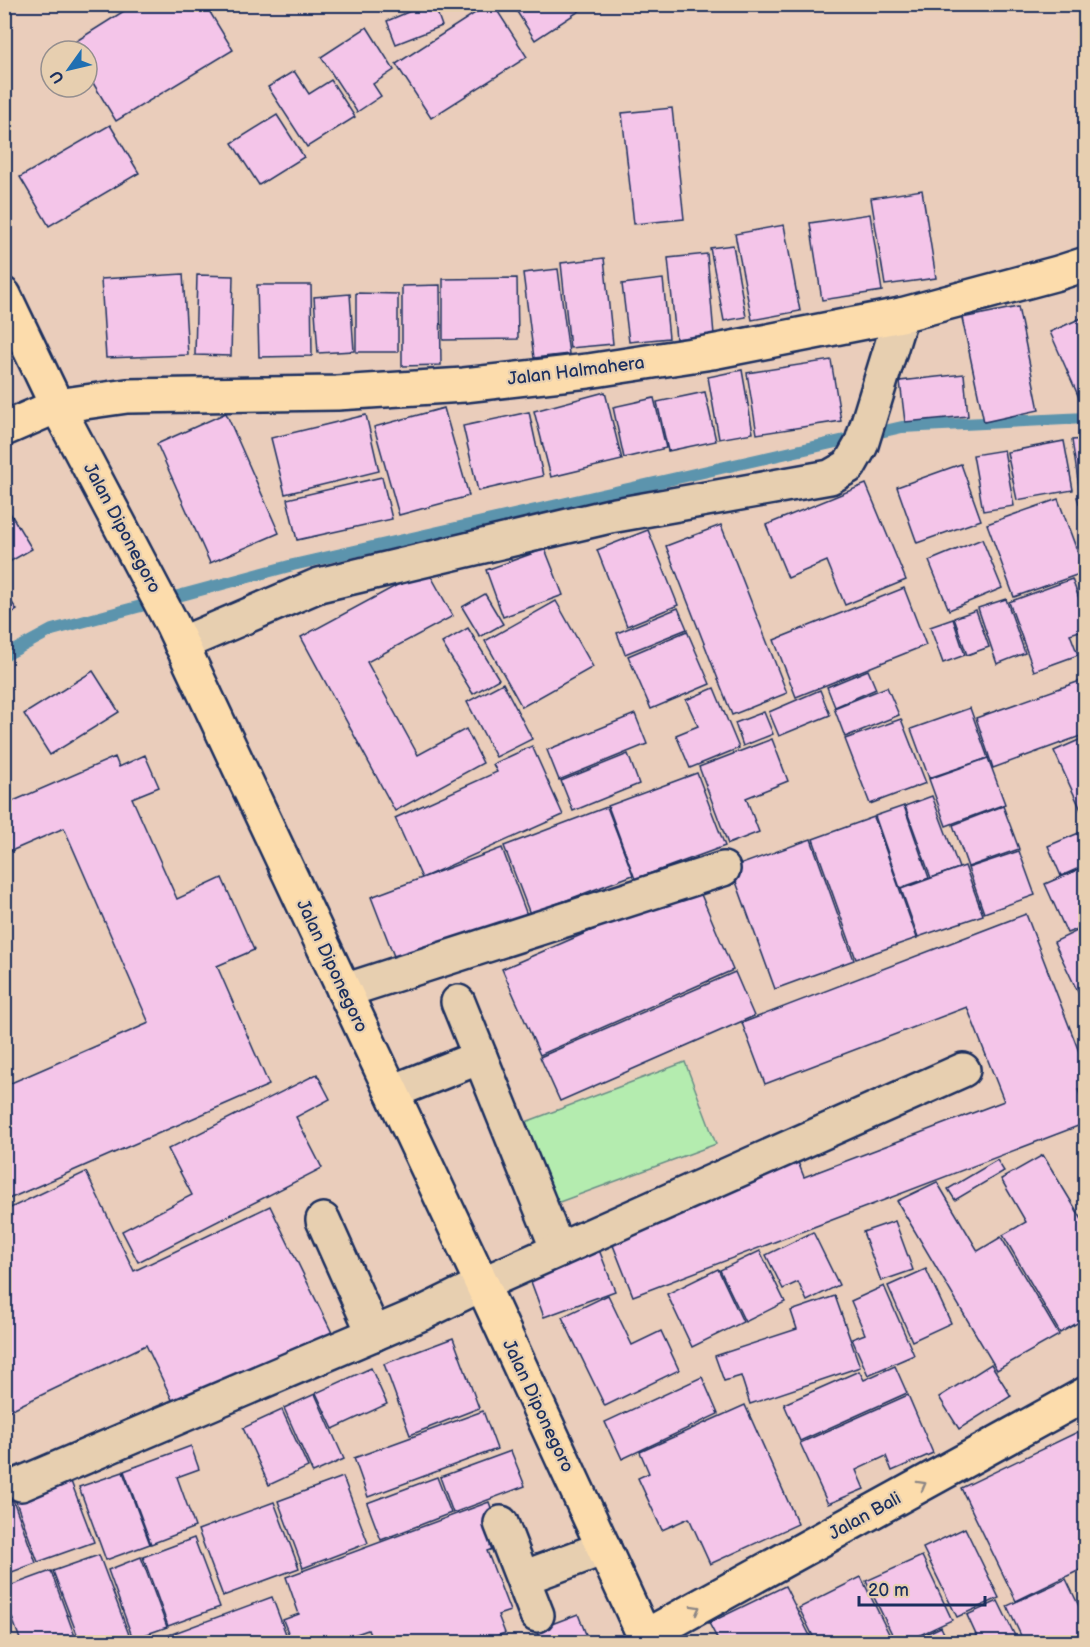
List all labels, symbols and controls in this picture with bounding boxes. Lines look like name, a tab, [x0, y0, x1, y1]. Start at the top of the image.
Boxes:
north arrow	[39, 39, 99, 99]
text: U	[47, 67, 69, 87]
street label: Jalan Halmahera	[506, 352, 646, 390]
street label: Jalan Diponegoro	[79, 459, 165, 597]
street label: Jalan Diponegoro	[292, 896, 372, 1036]
street label: Jalan Diponegoro	[498, 1336, 578, 1476]
one-way arrow	[916, 1481, 926, 1492]
street label: Jalan Bali	[825, 1488, 905, 1544]
scale bar	[859, 1569, 985, 1607]
text: 20 m	[868, 1580, 909, 1601]
one-way arrow	[689, 1605, 700, 1616]

